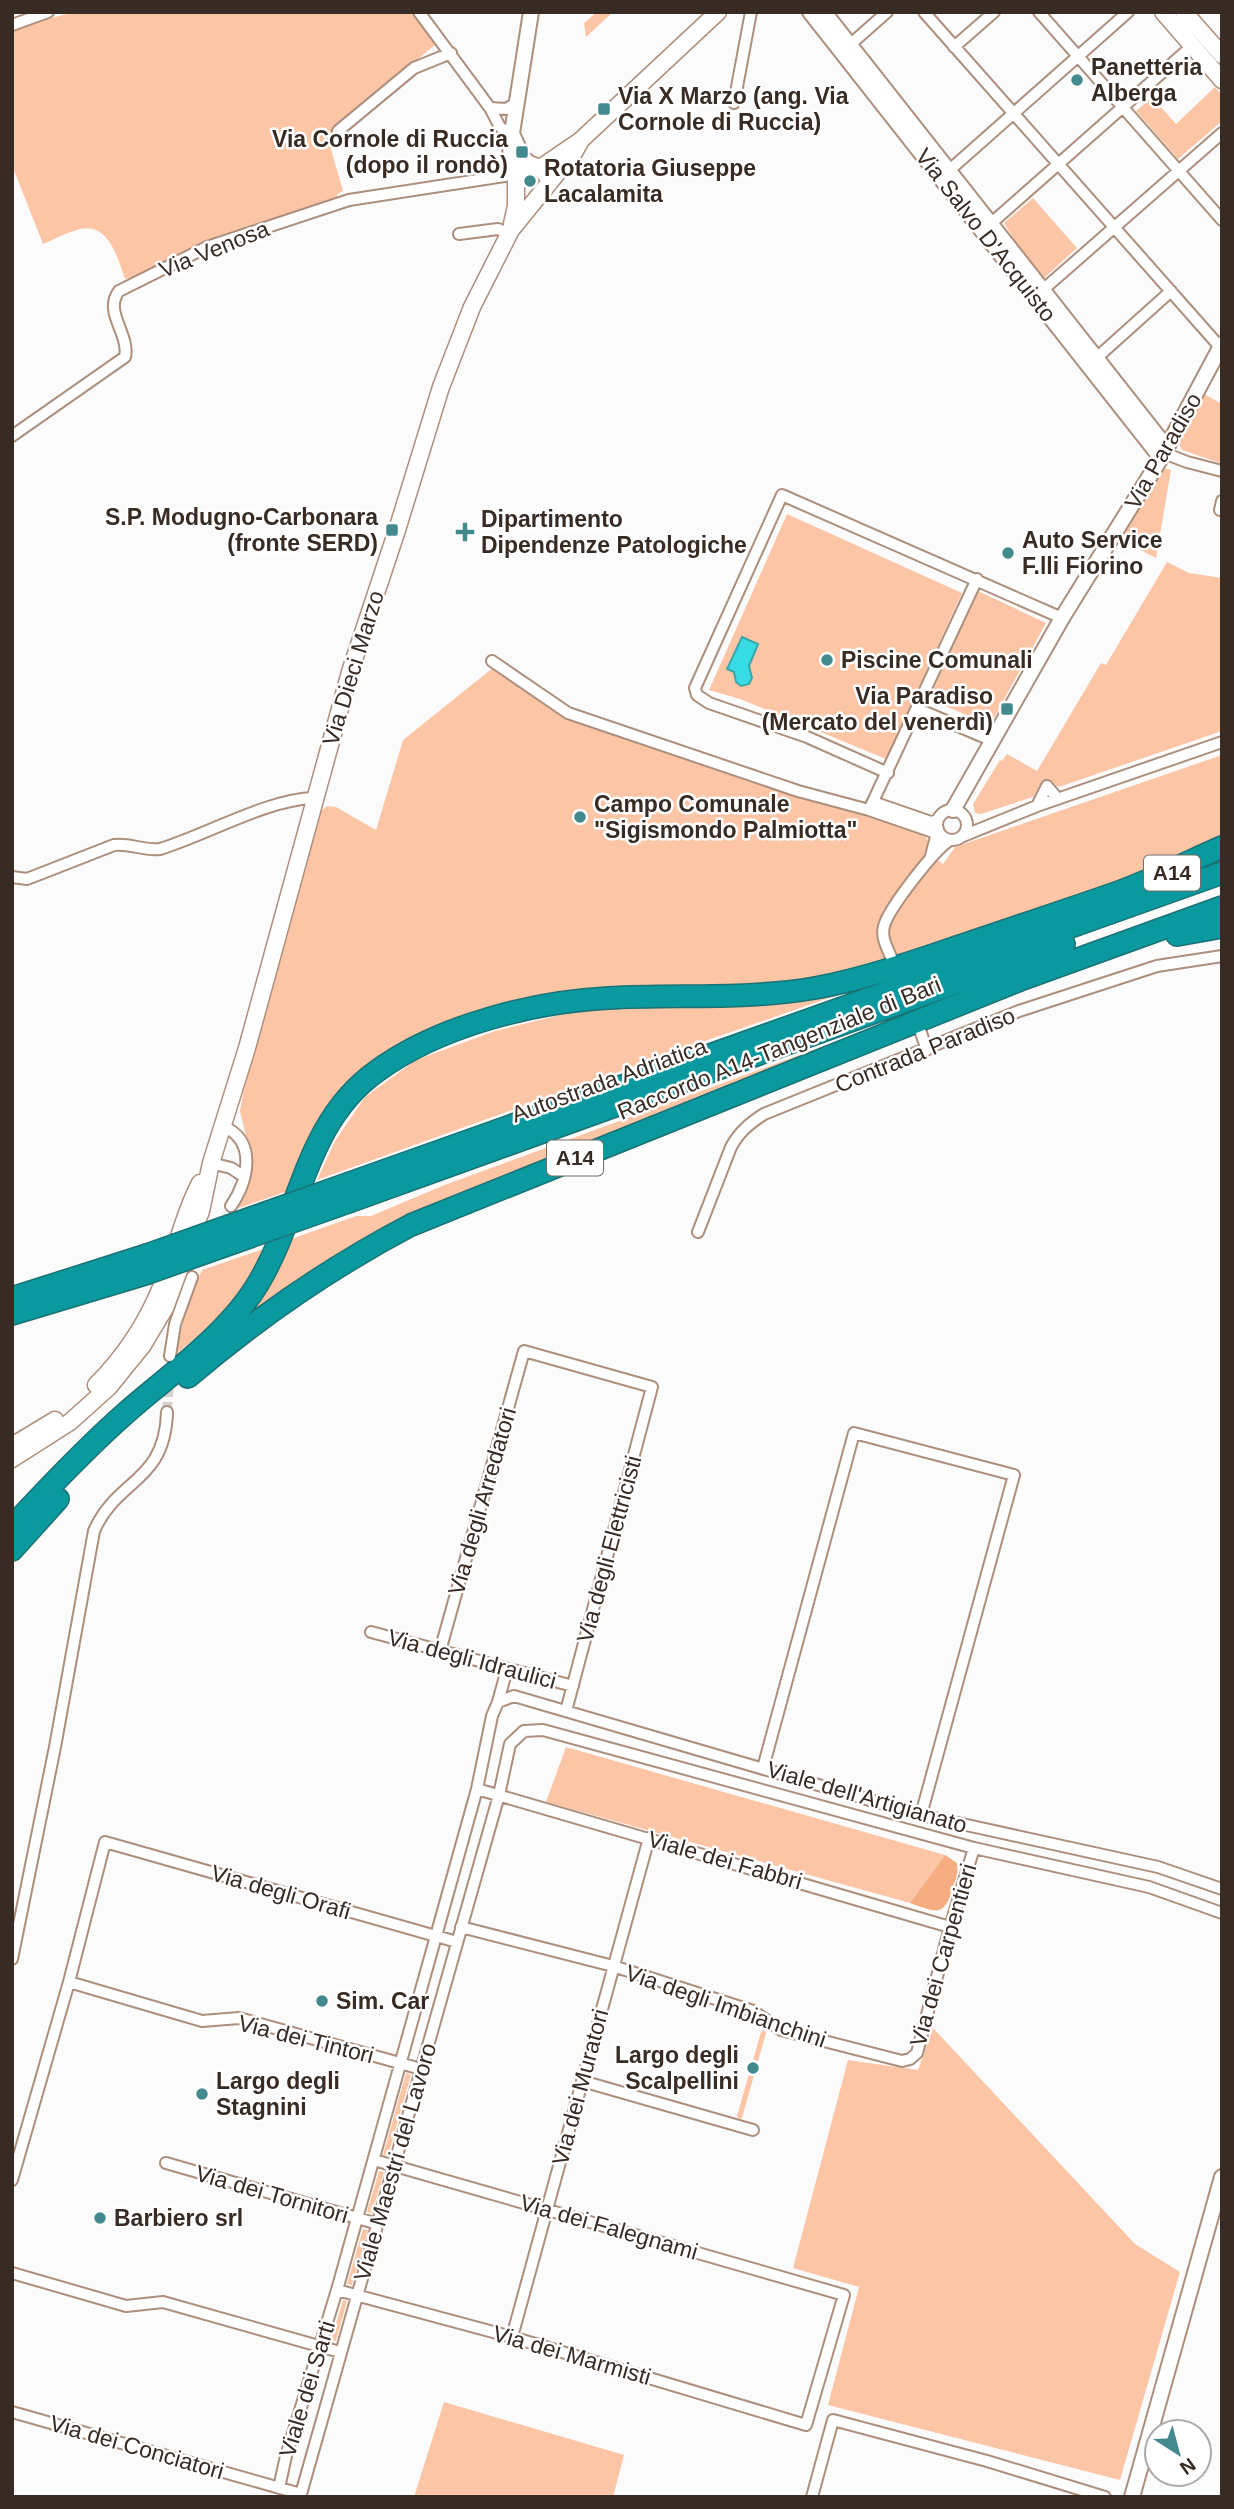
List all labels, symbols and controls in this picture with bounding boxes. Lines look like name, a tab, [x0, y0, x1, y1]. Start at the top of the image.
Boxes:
place label: Panetteria Alberga	[1091, 54, 1202, 106]
marker: Panetteria Alberga	[1069, 72, 1085, 88]
place label: Via X Marzo (ang. Via Cornole di Ruccia)	[618, 83, 849, 135]
marker: Via X Marzo (ang. Via Cornole di Ruccia)	[596, 101, 612, 117]
place label: Via Cornole di Ruccia (dopo il rondò)	[272, 126, 508, 178]
street label: Via Salvo D'Acquisto	[910, 143, 1062, 327]
marker: Via Cornole di Ruccia (dopo il rondò)	[514, 144, 530, 160]
place label: Rotatoria Giuseppe Lacalamita	[544, 155, 756, 207]
marker: Rotatoria Giuseppe Lacalamita	[522, 173, 538, 189]
street label: Via Venosa	[155, 215, 273, 283]
street label: Via Paradiso	[1119, 388, 1207, 514]
place label: S.P. Modugno-Carbonara (fronte SERD)	[105, 504, 378, 556]
place label: Dipartimento Dipendenze Patologiche	[481, 506, 747, 558]
marker: S.P. Modugno-Carbonara (fronte SERD)	[384, 522, 400, 538]
marker: Dipartimento Dipendenze Patologiche	[455, 522, 475, 542]
place label: Auto Service F.lli Fiorino	[1022, 527, 1163, 579]
marker: Auto Service F.lli Fiorino	[1000, 545, 1016, 561]
street label: Via Dieci Marzo	[317, 587, 389, 749]
place label: Piscine Comunali	[841, 647, 1033, 673]
marker: Piscine Comunali	[819, 652, 835, 668]
place label: Via Paradiso (Mercato del venerdì)	[762, 683, 993, 735]
marker: Via Paradiso (Mercato del venerdì)	[999, 701, 1015, 717]
place label: Campo Comunale "Sigismondo Palmiotta"	[594, 791, 857, 843]
marker: Campo Comunale "Sigismondo Palmiotta"	[572, 809, 588, 825]
road number: A14	[1144, 856, 1200, 890]
street label: Raccordo A14-Tangenziale di Bari	[614, 971, 944, 1125]
street label: Contrada Paradiso	[831, 1002, 1019, 1098]
street label: Autostrada Adriatica	[508, 1033, 710, 1127]
road number: A14	[547, 1140, 603, 1176]
street label: Via degli Arredatori	[443, 1404, 521, 1598]
street label: Via degli Elettricisti	[572, 1453, 646, 1645]
street label: Via degli Idraulici	[385, 1624, 559, 1694]
street label: Viale dell'Artigianato	[764, 1756, 970, 1838]
street label: Viale dei Fabbri	[645, 1826, 805, 1894]
street label: Via degli Orafi	[208, 1860, 354, 1924]
street label: Via dei Carpentieri	[904, 1861, 982, 2049]
street label: Via degli Imbianchini	[622, 1959, 830, 2053]
place label: Sim. Car	[336, 1988, 429, 2014]
marker: Sim. Car	[314, 1993, 330, 2009]
street label: Via dei Muratori	[547, 2006, 613, 2168]
street label: Via dei Tintori	[235, 2010, 377, 2068]
street label: Viale Maestri del Lavoro	[349, 2040, 441, 2284]
place label: Largo degli Scalpellini	[615, 2042, 739, 2094]
marker: Largo degli Scalpellini	[745, 2060, 761, 2076]
place label: Largo degli Stagnini	[216, 2068, 340, 2120]
marker: Largo degli Stagnini	[194, 2086, 210, 2102]
street label: Via dei Tornitori	[193, 2160, 351, 2228]
street label: Via dei Falegnami	[517, 2189, 701, 2265]
place label: Barbiero srl	[114, 2205, 243, 2231]
marker: Barbiero srl	[92, 2210, 108, 2226]
street label: Viale dei Sarti	[274, 2318, 340, 2460]
street label: Via dei Marmisti	[490, 2320, 654, 2390]
street label: Via dei Conciatori	[47, 2410, 227, 2484]
north arrow	[1143, 2418, 1213, 2488]
text: N	[1176, 2454, 1199, 2479]

